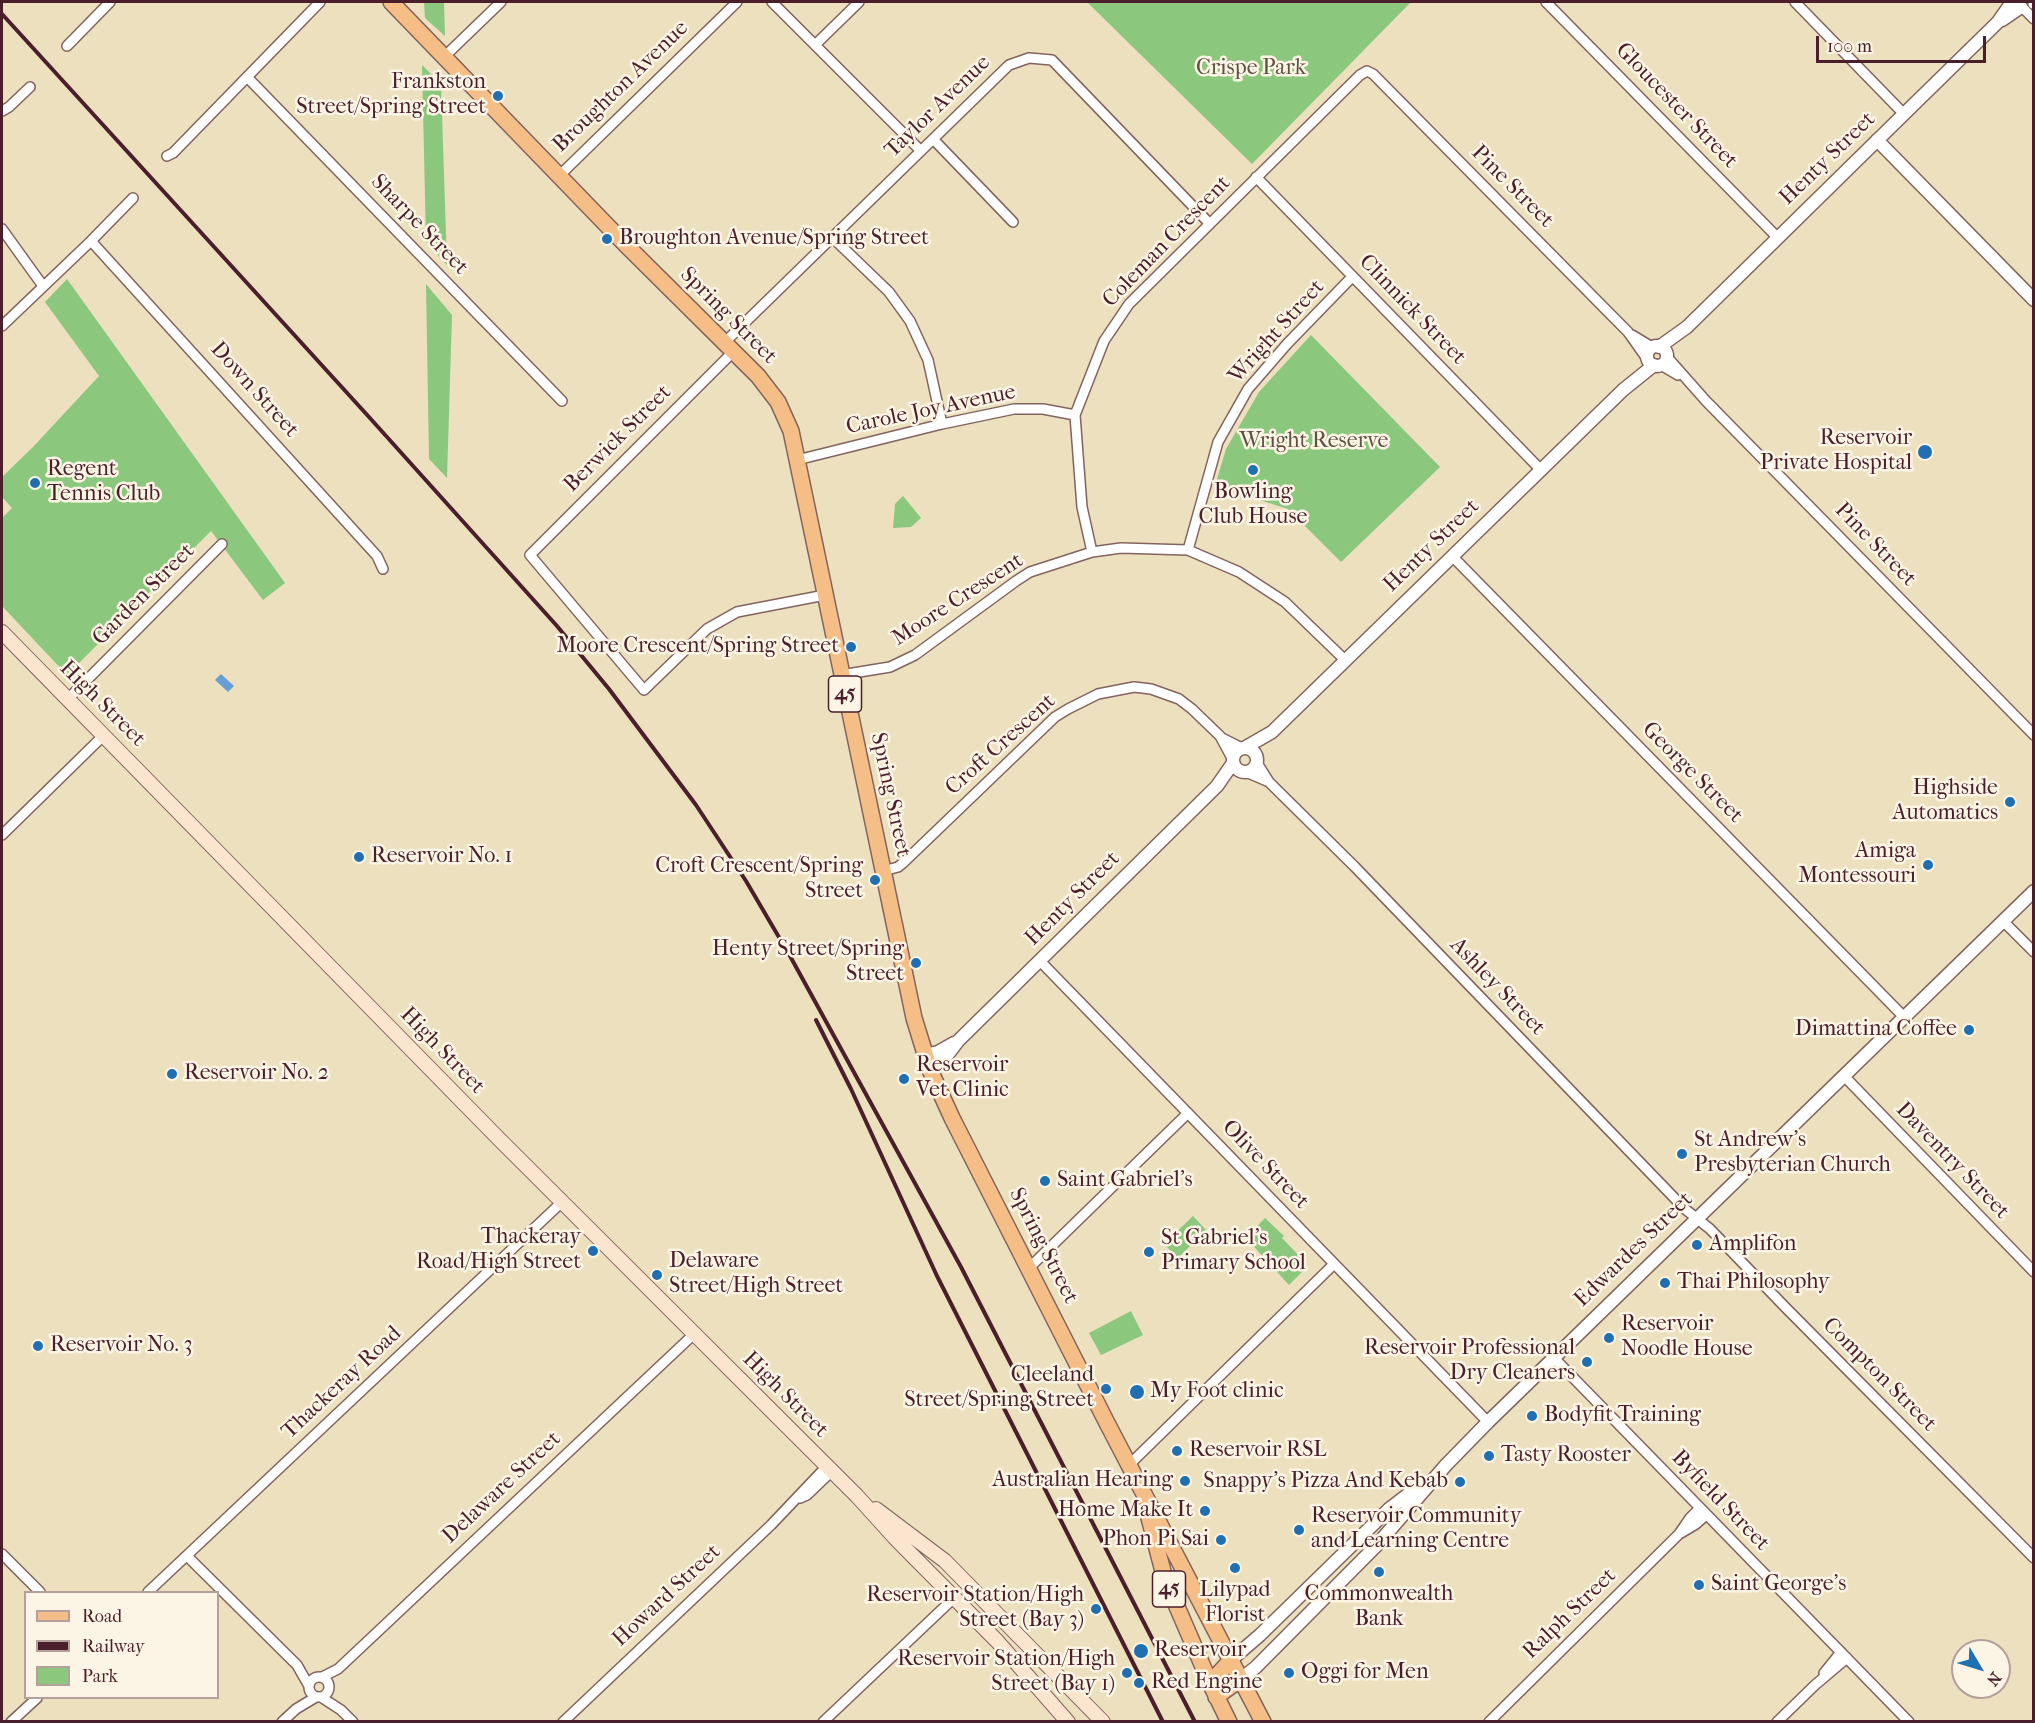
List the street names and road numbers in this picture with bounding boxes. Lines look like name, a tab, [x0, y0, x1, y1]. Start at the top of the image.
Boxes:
street label: Broughton Avenue	[548, 16, 694, 158]
street label: Gloucester Street	[1609, 38, 1743, 174]
street label: Taylor Avenue	[880, 50, 996, 164]
street label: Henty Street	[1775, 107, 1881, 211]
street label: Pine Street	[1465, 140, 1559, 234]
street label: Sharpe Street	[365, 169, 473, 281]
street label: Coleman Crescent	[1098, 171, 1236, 313]
street label: Clinnick Street	[1353, 249, 1471, 371]
street label: Spring Street	[674, 262, 782, 370]
street label: Wright Street	[1224, 275, 1330, 389]
street label: Down Street	[204, 337, 304, 443]
street label: Carole Joy Avenue	[844, 379, 1018, 441]
street label: Berwick Street	[559, 380, 677, 498]
street label: Henty Street	[1379, 494, 1485, 598]
street label: Pine Street	[1829, 498, 1921, 592]
street label: Garden Street	[88, 539, 200, 651]
street label: Moore Crescent	[888, 548, 1028, 652]
street label: High Street	[54, 656, 150, 752]
road number: 45	[828, 676, 862, 712]
street label: Croft Crescent	[941, 689, 1061, 801]
street label: George Street	[1636, 717, 1748, 829]
street label: Spring Street	[864, 730, 916, 860]
street label: Henty Street	[1020, 846, 1126, 952]
street label: Ashley Street	[1444, 933, 1550, 1041]
street label: High Street	[394, 1002, 490, 1100]
street label: Daventry Street	[1890, 1097, 2014, 1225]
street label: Olive Street	[1216, 1115, 1314, 1215]
street label: Spring Street	[1003, 1184, 1083, 1308]
street label: Edwardes Street	[1569, 1187, 1699, 1313]
street label: Compton Street	[1816, 1312, 1942, 1438]
street label: Thackeray Road	[277, 1321, 407, 1445]
street label: High Street	[737, 1347, 833, 1443]
street label: Delaware Street	[437, 1426, 567, 1550]
street label: Byfield Street	[1665, 1445, 1775, 1557]
street label: Howard Street	[608, 1539, 726, 1653]
street label: Ralph Street	[1518, 1563, 1622, 1665]
road number: 45	[1152, 1571, 1186, 1607]

